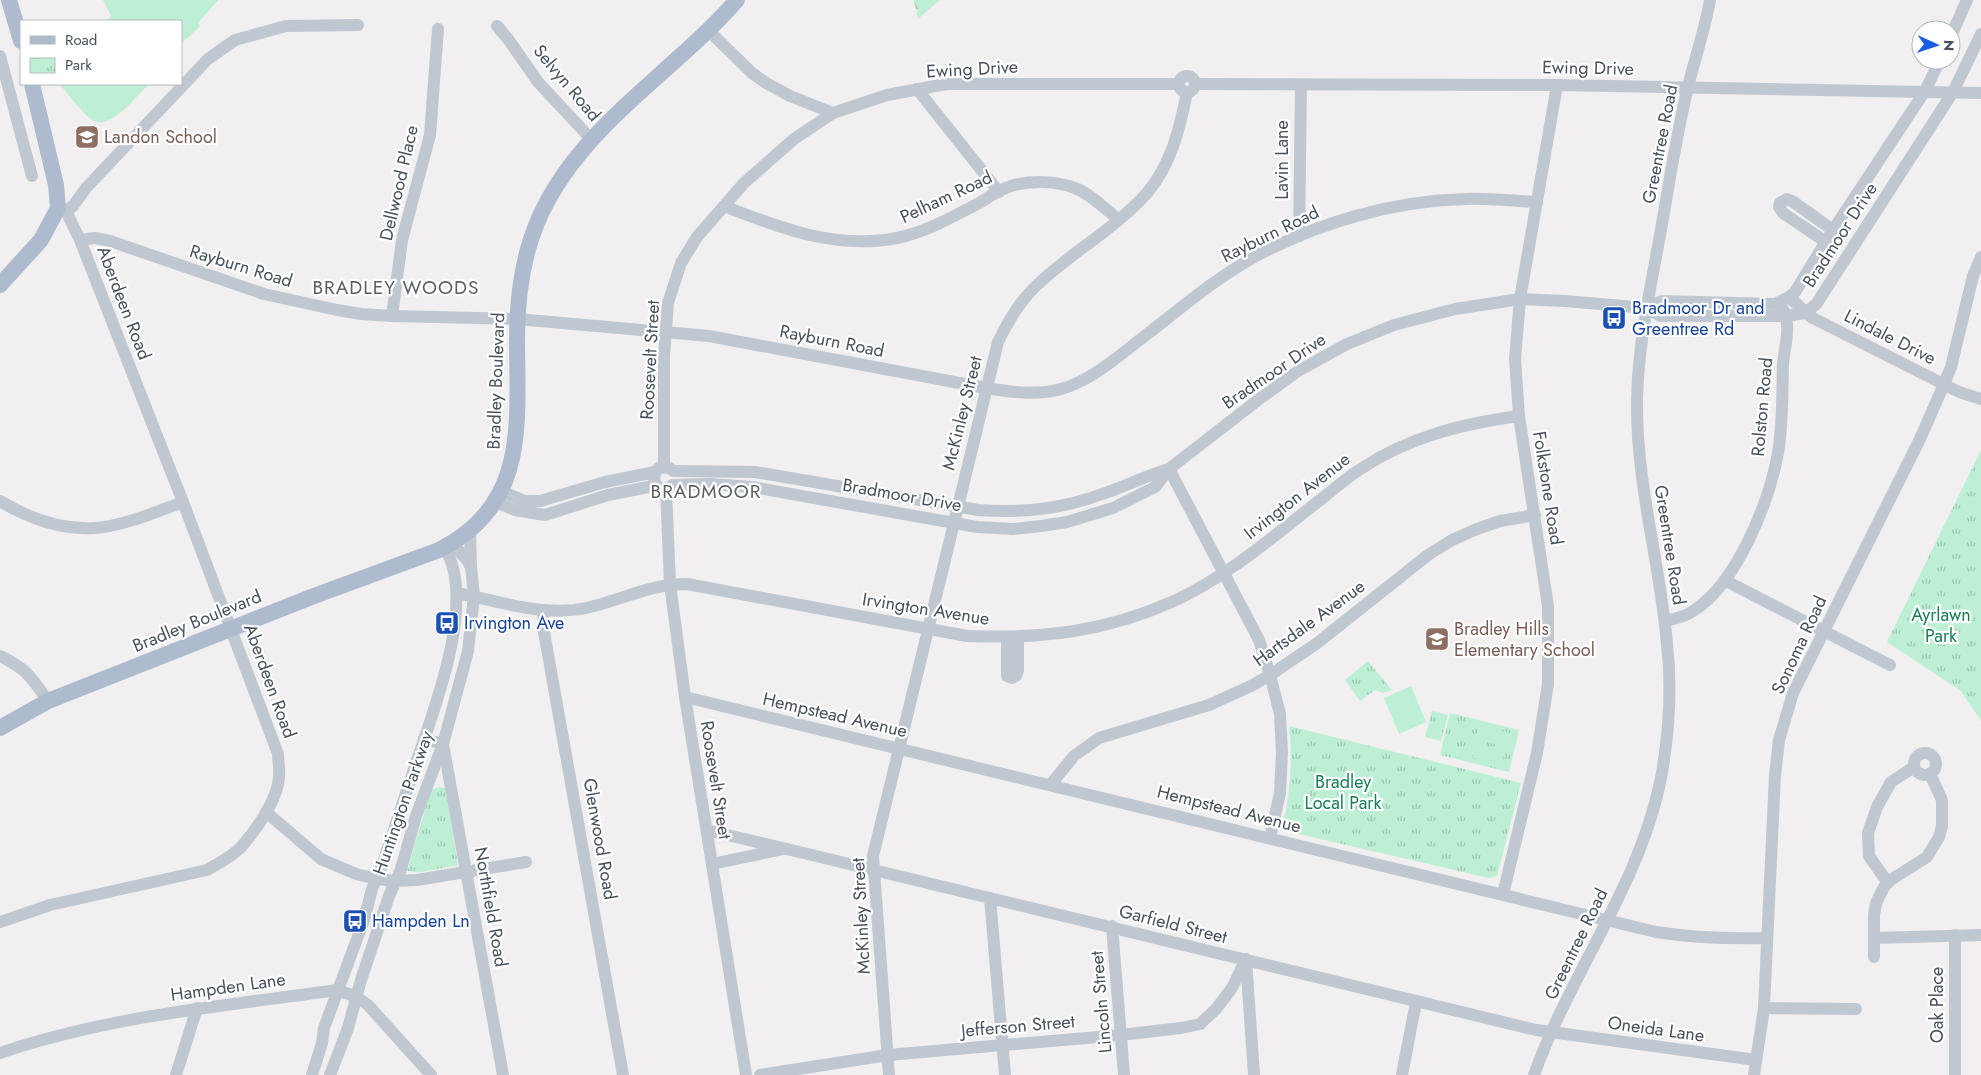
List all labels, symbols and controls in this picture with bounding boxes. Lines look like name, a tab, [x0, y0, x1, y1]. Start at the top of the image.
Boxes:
legend	[20, 20, 182, 85]
north arrow	[1911, 20, 1961, 70]
text: Road	[65, 29, 97, 51]
street label: Selvyn Road	[527, 39, 607, 127]
text: N	[1939, 40, 1959, 52]
text: Park	[65, 54, 92, 76]
street label: Ewing Drive	[925, 54, 1019, 84]
street label: Ewing Drive	[1542, 54, 1634, 82]
street label: Greentree Road	[1636, 82, 1684, 206]
street label: Lavin Lane	[1269, 120, 1295, 200]
street label: Dellwood Place	[373, 123, 425, 243]
school or university icon: Landon School	[74, 124, 100, 150]
place label: Landon School	[104, 124, 217, 150]
street label: Pelham Road	[896, 164, 996, 230]
street label: Bradmoor Drive	[1796, 177, 1884, 293]
street label: Rayburn Road	[1217, 199, 1323, 269]
street label: Rayburn Road	[186, 238, 296, 294]
street label: Aberdeen Road	[90, 242, 158, 364]
district label: BRADLEY WOODS	[313, 274, 479, 301]
place label: Bradmoor Dr and Greentree Rd	[1632, 295, 1765, 342]
street label: Roosevelt Street	[634, 299, 666, 420]
street label: Lindale Drive	[1840, 303, 1940, 371]
bus stop icon: Bradmoor Dr and Greentree Rd	[1601, 305, 1627, 331]
street label: Bradley Boulevard	[481, 312, 511, 450]
street label: Rayburn Road	[777, 318, 887, 364]
street label: Bradmoor Drive	[1217, 327, 1331, 415]
street label: McKinley Street	[935, 352, 989, 473]
street label: Rolston Road	[1745, 356, 1779, 458]
street label: Folkstone Road	[1526, 429, 1570, 547]
street label: Irvington Avenue	[1238, 446, 1356, 546]
street label: Bradmoor Drive	[840, 472, 964, 518]
district label: BRADMOOR	[651, 478, 761, 505]
street label: Greentree Road	[1648, 483, 1692, 607]
street label: Hartsdale Avenue	[1248, 573, 1370, 673]
street label: Bradley Boulevard	[129, 583, 265, 659]
street label: Irvington Avenue	[860, 586, 992, 632]
street label: Sonoma Road	[1765, 592, 1833, 698]
park label: Ayrlawn Park	[1911, 602, 1971, 649]
bus stop icon: Irvington Ave	[434, 610, 460, 636]
place label: Irvington Ave	[464, 610, 564, 636]
place label: Bradley Hills Elementary School	[1454, 616, 1595, 663]
street label: Aberdeen Road	[237, 620, 303, 742]
school or university icon: Bradley Hills Elementary School	[1424, 626, 1450, 652]
street label: Hempstead Avenue	[760, 686, 910, 744]
street label: Roosevelt Street	[694, 719, 738, 842]
street label: Huntington Parkway	[366, 728, 440, 878]
park label: Bradley Local Park	[1305, 769, 1381, 816]
street label: Glenwood Road	[577, 776, 623, 902]
street label: Hempstead Avenue	[1154, 779, 1304, 839]
street label: Northfield Road	[468, 845, 514, 969]
street label: McKinley Street	[845, 856, 877, 975]
street label: Greentree Road	[1538, 884, 1614, 1004]
street label: Garfield Street	[1116, 898, 1230, 950]
bus stop icon: Hampden Ln	[342, 908, 368, 934]
place label: Hampden Ln	[372, 908, 470, 934]
street label: Lincoln Street	[1084, 949, 1118, 1054]
street label: Hampden Lane	[169, 966, 287, 1008]
street label: Oak Place	[1924, 967, 1950, 1043]
street label: Jefferson Street	[958, 1008, 1077, 1044]
street label: Oneida Lane	[1606, 1009, 1706, 1049]

